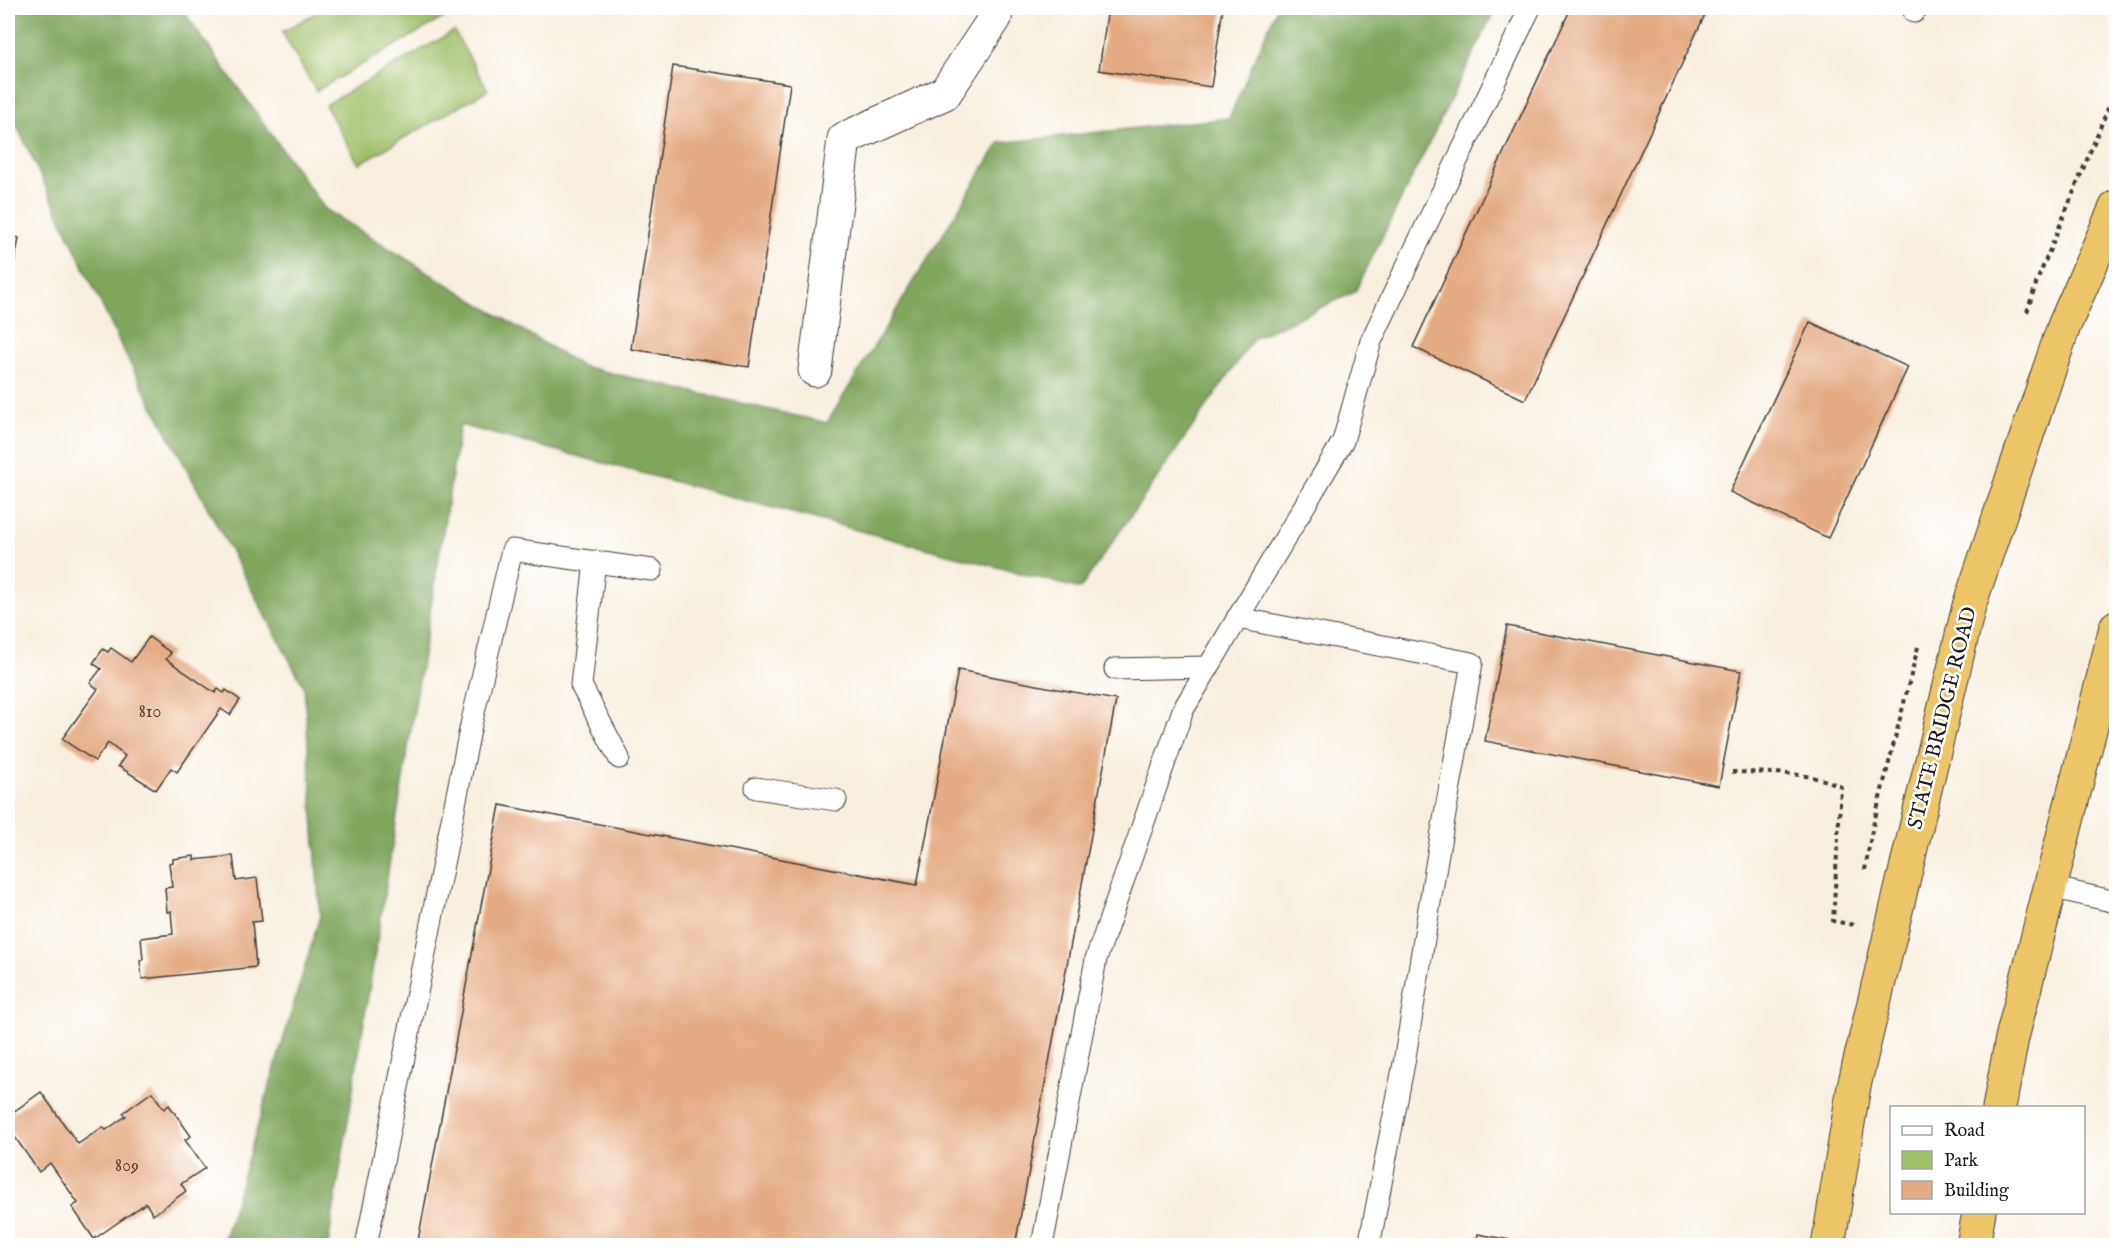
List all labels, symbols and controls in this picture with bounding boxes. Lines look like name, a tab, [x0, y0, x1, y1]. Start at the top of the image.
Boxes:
street label: STATE BRIDGE ROAD	[1902, 604, 1984, 832]
house number: 810	[139, 701, 161, 724]
legend	[1890, 1106, 2085, 1214]
text: Road	[1944, 1120, 1985, 1143]
text: Park	[1944, 1150, 1979, 1173]
house number: 809	[115, 1155, 139, 1178]
text: Building	[1944, 1180, 2009, 1203]

